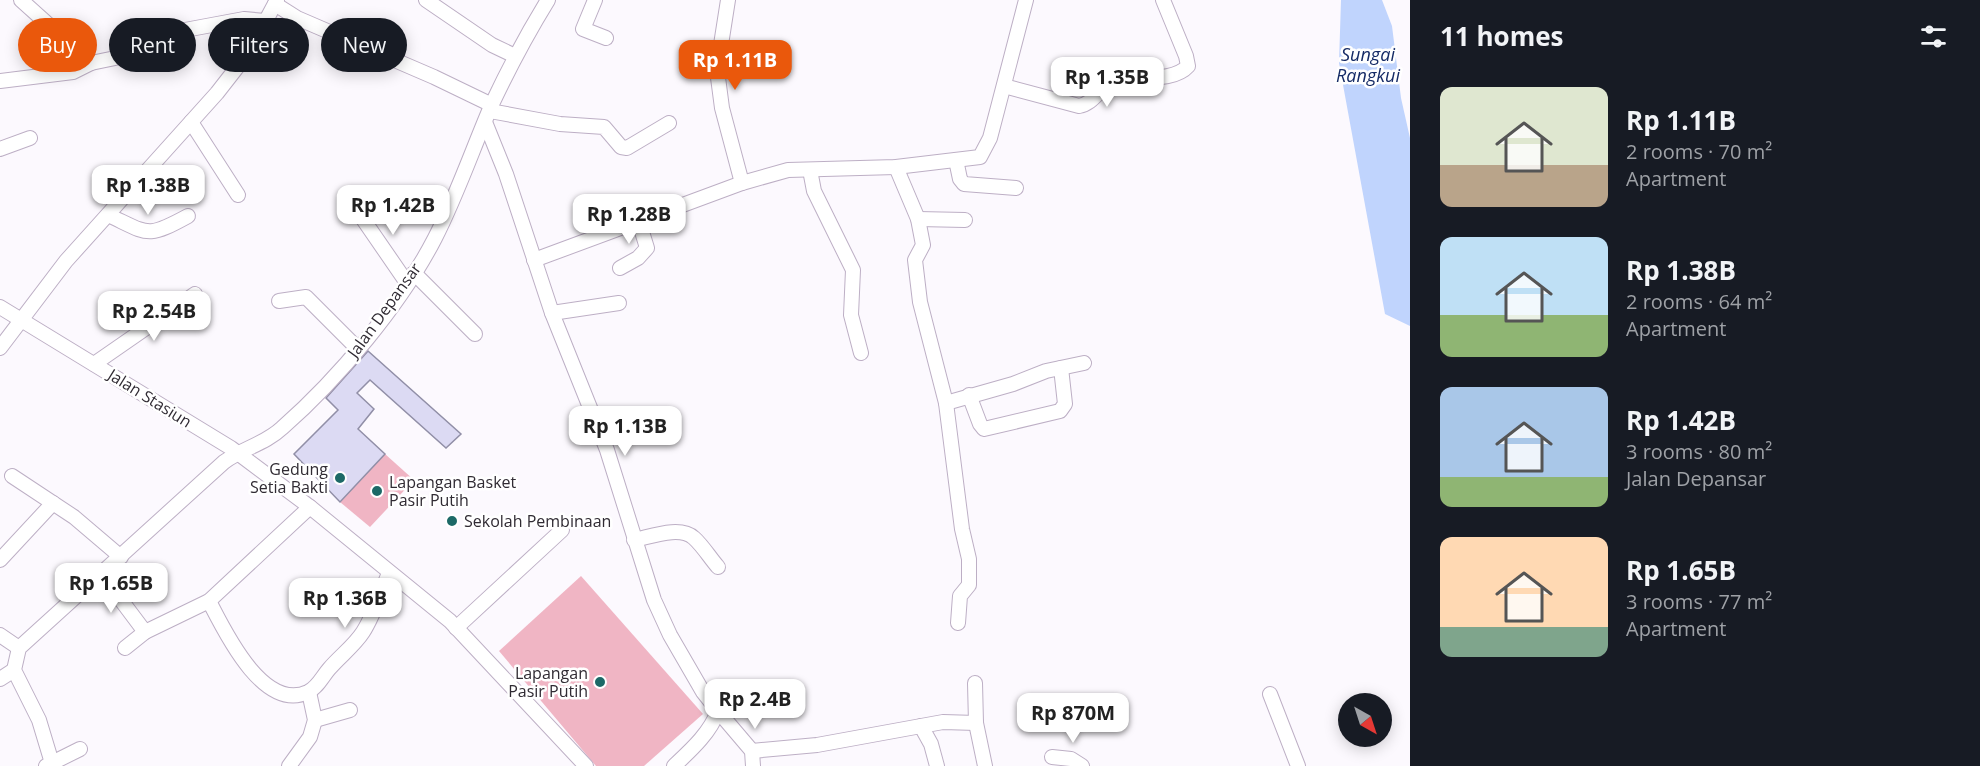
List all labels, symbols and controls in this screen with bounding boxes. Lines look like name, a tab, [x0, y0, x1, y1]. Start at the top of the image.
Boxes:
chip: Buy	[18, 18, 97, 72]
chip: Rent	[109, 18, 196, 72]
chip: Filters	[208, 18, 309, 72]
chip: New	[321, 18, 407, 72]
text: 11 homes	[1440, 18, 1564, 54]
icon: filters	[1917, 20, 1950, 53]
pin: Rp 1.11B	[673, 40, 797, 91]
water label: Sungai Rangkui	[1336, 42, 1400, 87]
text: Rp 1.11B	[693, 46, 777, 73]
pin: Rp 1.35B	[1045, 57, 1169, 108]
text: Rp 1.35B	[1065, 63, 1149, 90]
text: Rp 1.11B	[1626, 102, 1736, 138]
icon: home	[1488, 111, 1560, 183]
text: 2 rooms · 70 m²	[1626, 138, 1772, 165]
pin: Rp 1.38B	[86, 165, 210, 216]
text: Apartment	[1626, 165, 1726, 192]
text: Rp 1.38B	[106, 171, 190, 198]
pin: Rp 1.42B	[331, 185, 455, 236]
text: Rp 1.42B	[351, 191, 435, 218]
pin: Rp 1.28B	[567, 194, 691, 245]
text: Rp 1.28B	[587, 200, 671, 227]
text: Rp 1.38B	[1626, 252, 1736, 288]
street label: Jalan Depansar	[341, 258, 426, 363]
icon: home	[1488, 261, 1560, 333]
text: 2 rooms · 64 m²	[1626, 288, 1772, 315]
pin: Rp 2.54B	[92, 291, 216, 342]
text: Rp 2.54B	[112, 297, 196, 324]
text: Apartment	[1626, 315, 1726, 342]
street label: Jalan Stasiun	[102, 363, 196, 432]
text: Rp 1.42B	[1626, 402, 1736, 438]
pin: Rp 1.13B	[563, 406, 687, 457]
icon: home	[1488, 411, 1560, 483]
text: Rp 1.13B	[583, 412, 667, 439]
text: 3 rooms · 80 m²	[1626, 438, 1772, 465]
place label: Gedung Setia Bakti	[250, 458, 328, 498]
text: Jalan Depansar	[1626, 465, 1766, 492]
marker: Gedung Setia Bakti	[333, 471, 347, 485]
place label: Lapangan Basket Pasir Putih	[389, 471, 517, 511]
marker: Lapangan Basket Pasir Putih	[370, 484, 384, 498]
place label: Sekolah Pembinaan	[464, 510, 611, 532]
marker: Sekolah Pembinaan	[445, 514, 459, 528]
text: Rp 1.65B	[1626, 552, 1736, 588]
icon: home	[1488, 561, 1560, 633]
pin: Rp 1.65B	[49, 563, 173, 614]
text: Rp 1.65B	[69, 569, 153, 596]
pin: Rp 1.36B	[283, 578, 407, 629]
text: Rp 1.36B	[303, 584, 387, 611]
text: 3 rooms · 77 m²	[1626, 588, 1772, 615]
text: Apartment	[1626, 615, 1726, 642]
place label: Lapangan Pasir Putih	[508, 662, 588, 702]
marker: Lapangan Pasir Putih	[593, 675, 607, 689]
pin: Rp 2.4B	[700, 679, 810, 730]
text: Rp 2.4B	[718, 685, 792, 712]
pin: Rp 870M	[1018, 693, 1128, 744]
north arrow	[1338, 693, 1392, 747]
map controls	[1338, 693, 1392, 747]
text: Rp 870M	[1031, 699, 1115, 726]

